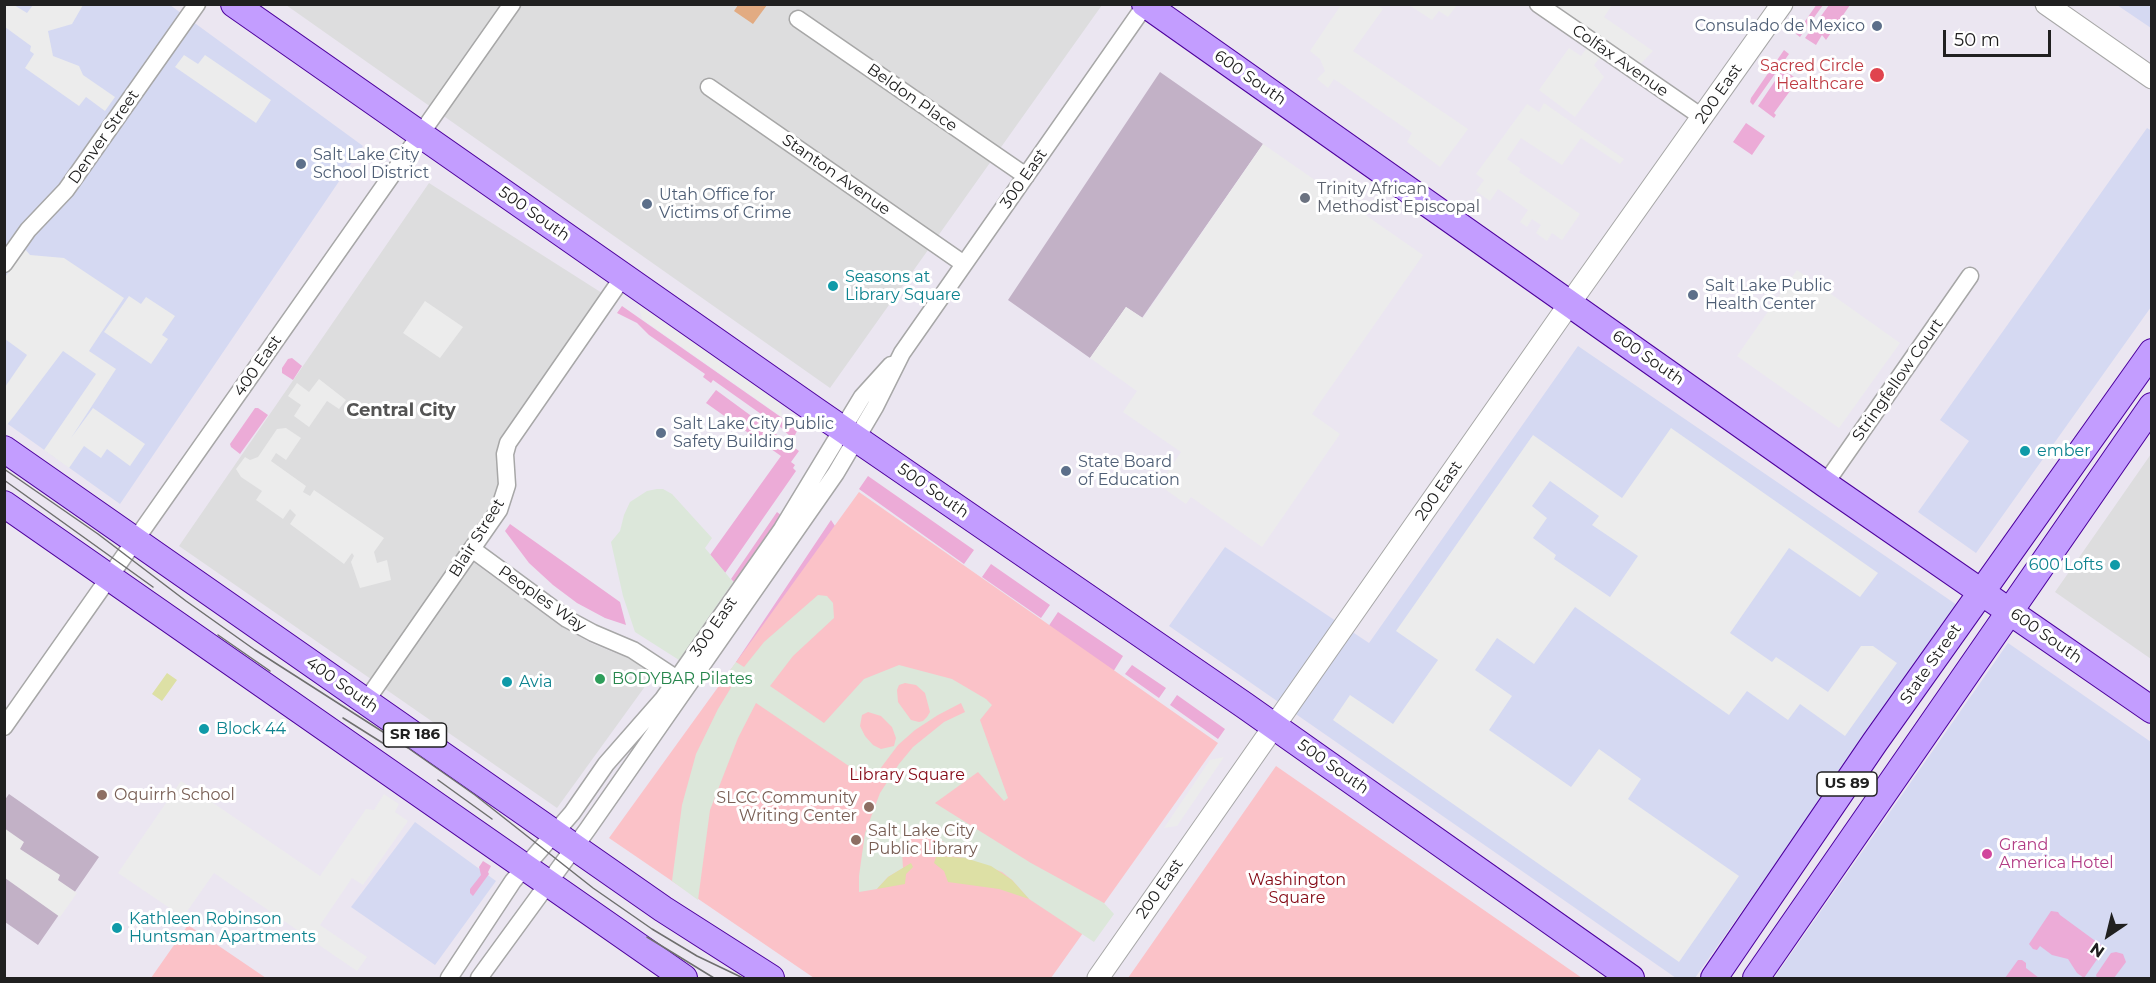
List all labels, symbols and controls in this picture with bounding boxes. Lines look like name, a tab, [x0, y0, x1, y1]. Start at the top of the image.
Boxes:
place label: Consulado de Mexico	[1695, 16, 1865, 36]
scale bar	[1946, 18, 2054, 56]
marker: Consulado de Mexico	[1870, 19, 1884, 33]
street label: Colfax Avenue	[1568, 21, 1672, 101]
text: 50 m	[1954, 29, 2000, 51]
street label: 600 South	[1210, 46, 1290, 110]
place label: Sacred Circle Healthcare	[1760, 56, 1864, 94]
street label: Beldon Place	[863, 60, 961, 136]
street label: 200 East	[1691, 60, 1747, 128]
marker: Sacred Circle Healthcare	[1868, 66, 1886, 84]
street label: Denver Street	[64, 86, 144, 188]
street label: Stanton Avenue	[778, 130, 894, 220]
place label: Salt Lake City School District	[313, 145, 429, 183]
street label: 300 East	[996, 145, 1052, 213]
marker: Salt Lake City School District	[294, 157, 308, 171]
place label: Trinity African Methodist Episcopal	[1317, 179, 1480, 217]
street label: 500 South	[495, 183, 573, 245]
place label: Utah Office for Victims of Crime	[659, 185, 791, 223]
marker: Trinity African Methodist Episcopal	[1298, 191, 1312, 205]
marker: Utah Office for Victims of Crime	[640, 197, 654, 211]
place label: Seasons at Library Square	[845, 267, 961, 305]
place label: Salt Lake Public Health Center	[1705, 276, 1832, 314]
marker: Seasons at Library Square	[826, 279, 840, 293]
marker: Salt Lake Public Health Center	[1686, 288, 1700, 302]
street label: Stringfellow Court	[1848, 315, 1948, 445]
street label: 600 South	[1608, 326, 1688, 390]
street label: 400 East	[230, 332, 286, 400]
district label: Central City	[346, 400, 456, 422]
place label: Salt Lake City Public Safety Building	[673, 414, 834, 452]
marker: Salt Lake City Public Safety Building	[654, 426, 668, 440]
place label: ember	[2037, 441, 2091, 461]
marker: ember	[2018, 444, 2032, 458]
place label: State Board of Education	[1078, 452, 1180, 490]
street label: 200 East	[1411, 457, 1467, 525]
street label: 500 South	[894, 460, 972, 522]
marker: State Board of Education	[1059, 464, 1073, 478]
street label: Blair Street	[445, 495, 509, 581]
place label: 600 Lofts	[2029, 555, 2103, 575]
marker: 600 Lofts	[2108, 558, 2122, 572]
street label: Peoples Way	[495, 562, 589, 636]
street label: 300 East	[686, 593, 742, 661]
street label: 600 South	[2006, 604, 2086, 668]
street label: State Street	[1896, 620, 1966, 708]
street label: 400 South	[302, 653, 382, 717]
place label: BODYBAR Pilates	[612, 669, 753, 689]
place label: Avia	[519, 672, 552, 692]
marker: BODYBAR Pilates	[593, 672, 607, 686]
marker: Avia	[500, 675, 514, 689]
place label: Block 44	[216, 719, 286, 739]
marker: Block 44	[197, 722, 211, 736]
road number: SR 186	[384, 723, 446, 747]
street label: 500 South	[1294, 736, 1372, 798]
park label: Library Square	[849, 765, 965, 785]
road number: US 89	[1817, 772, 1877, 796]
place label: Oquirrh School	[114, 785, 235, 805]
marker: Oquirrh School	[95, 788, 109, 802]
place label: SLCC Community Writing Center	[716, 788, 857, 826]
marker: SLCC Community Writing Center	[862, 800, 876, 814]
place label: Salt Lake City Public Library	[868, 821, 978, 859]
marker: Salt Lake City Public Library	[849, 833, 863, 847]
place label: Grand America Hotel	[1999, 835, 2114, 873]
marker: Grand America Hotel	[1980, 847, 1994, 861]
street label: 200 East	[1132, 855, 1188, 923]
park label: Washington Square	[1248, 870, 1346, 908]
north arrow	[2078, 905, 2138, 965]
place label: Kathleen Robinson Huntsman Apartments	[129, 909, 316, 947]
marker: Kathleen Robinson Huntsman Apartments	[110, 921, 124, 935]
text: N	[2087, 939, 2108, 962]

